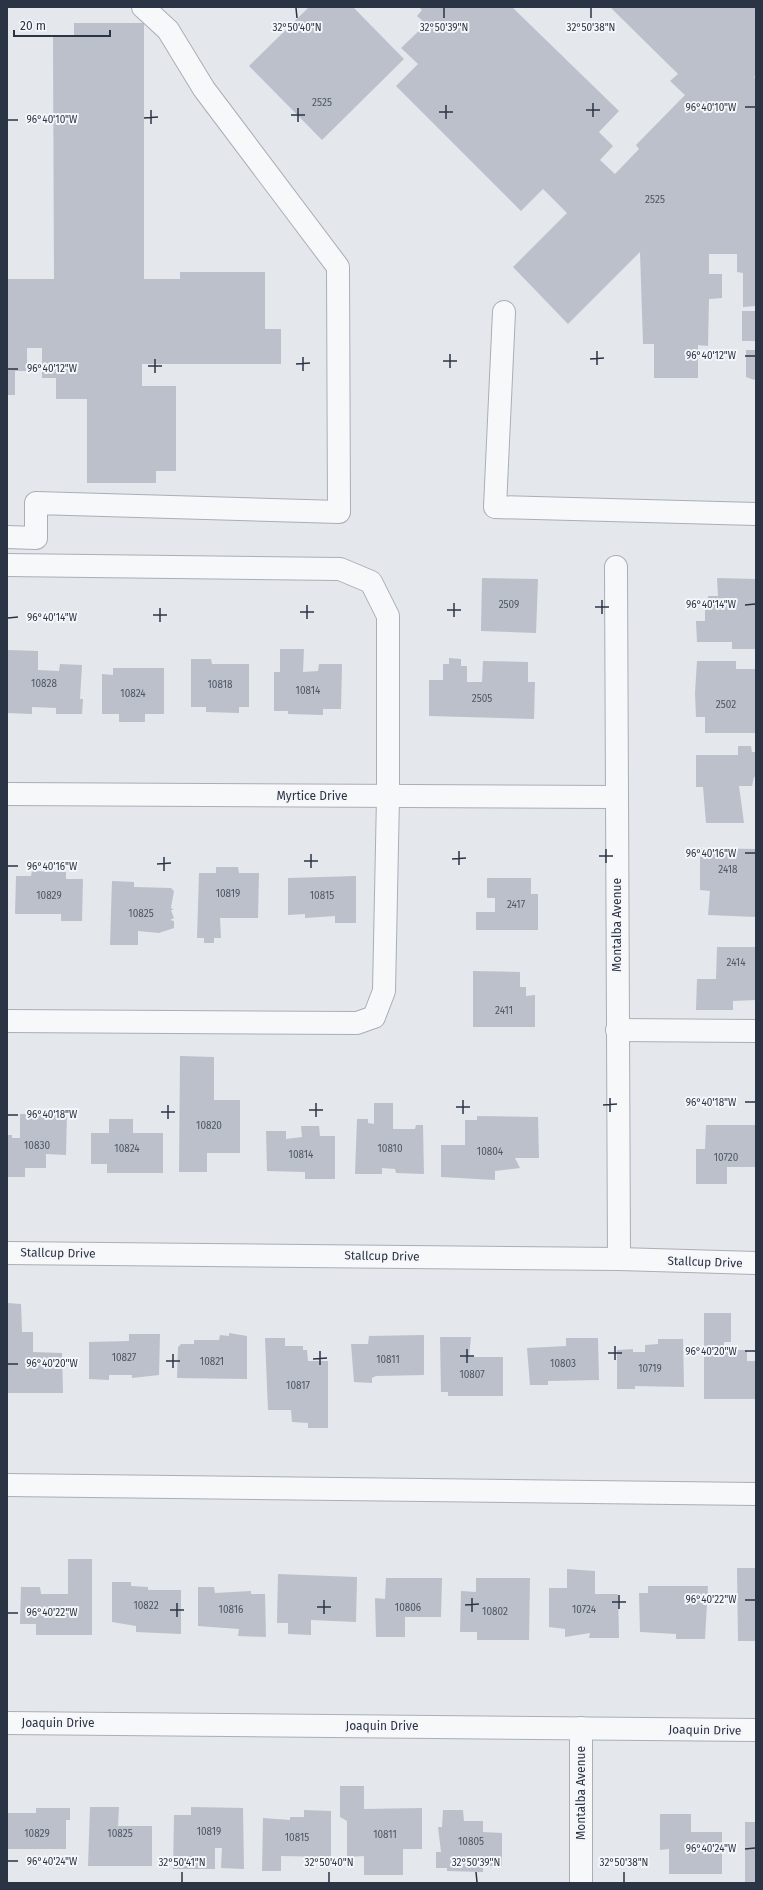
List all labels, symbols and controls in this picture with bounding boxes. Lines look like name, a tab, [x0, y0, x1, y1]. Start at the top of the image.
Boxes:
scale bar	[14, 12, 110, 38]
text: 20 m	[20, 19, 46, 33]
text: 32°50'40"N	[273, 22, 321, 34]
text: 32°50'39"N	[420, 22, 468, 34]
text: 32°50'38"N	[567, 22, 615, 34]
house number: 2525	[312, 97, 332, 109]
text: 96°40'10"W	[686, 102, 737, 114]
text: 96°40'10"W	[27, 114, 78, 126]
house number: 2525	[645, 194, 665, 206]
text: 96°40'12"W	[686, 350, 737, 362]
text: 96°40'12"W	[27, 363, 78, 375]
house number: 2509	[499, 599, 519, 611]
text: 96°40'14"W	[686, 599, 737, 611]
text: 96°40'14"W	[27, 612, 78, 624]
house number: 10828	[31, 678, 57, 690]
house number: 10818	[208, 679, 233, 691]
house number: 10814	[296, 685, 321, 697]
house number: 10824	[120, 688, 146, 700]
house number: 2505	[472, 693, 492, 705]
house number: 2502	[716, 699, 736, 711]
street label: Myrtice Drive	[277, 789, 347, 803]
text: 96°40'16"W	[686, 848, 737, 860]
text: 96°40'16"W	[27, 861, 78, 873]
house number: 2418	[718, 864, 738, 876]
street label: Montalba Avenue	[610, 878, 624, 972]
house number: 10819	[216, 888, 240, 900]
house number: 10829	[36, 890, 62, 902]
house number: 10815	[310, 890, 334, 902]
house number: 2417	[507, 899, 526, 911]
house number: 10825	[128, 908, 154, 920]
house number: 2414	[726, 957, 746, 969]
house number: 2411	[495, 1005, 513, 1017]
text: 96°40'18"W	[686, 1097, 737, 1109]
text: 96°40'18"W	[27, 1109, 78, 1121]
house number: 10820	[196, 1120, 222, 1132]
house number: 10830	[24, 1140, 50, 1152]
house number: 10824	[114, 1143, 140, 1155]
house number: 10810	[377, 1143, 403, 1155]
house number: 10804	[477, 1146, 504, 1158]
house number: 10814	[289, 1149, 314, 1161]
house number: 10720	[714, 1152, 739, 1164]
street label: Stallcup Drive	[20, 1245, 96, 1261]
street label: Stallcup Drive	[344, 1248, 420, 1264]
street label: Stallcup Drive	[667, 1254, 743, 1270]
text: 96°40'20"W	[685, 1346, 737, 1358]
house number: 10827	[112, 1352, 137, 1364]
house number: 10811	[376, 1354, 400, 1366]
house number: 10821	[200, 1356, 224, 1368]
text: 96°40'20"W	[26, 1358, 78, 1370]
house number: 10803	[550, 1358, 576, 1370]
house number: 10719	[638, 1363, 662, 1375]
house number: 10807	[459, 1369, 485, 1381]
house number: 10817	[286, 1380, 311, 1392]
text: 96°40'22"W	[686, 1594, 737, 1606]
house number: 10822	[133, 1600, 159, 1612]
house number: 10806	[395, 1602, 421, 1614]
house number: 10816	[219, 1604, 243, 1616]
house number: 10724	[572, 1604, 597, 1616]
house number: 10802	[482, 1606, 508, 1618]
text: 96°40'22"W	[27, 1607, 78, 1619]
street label: Joaquin Drive	[22, 1716, 94, 1730]
street label: Joaquin Drive	[346, 1719, 418, 1733]
street label: Joaquin Drive	[668, 1722, 742, 1738]
street label: Montalba Avenue	[574, 1746, 588, 1840]
house number: 10819	[197, 1826, 221, 1838]
house number: 10829	[24, 1828, 50, 1840]
house number: 10825	[107, 1828, 133, 1840]
house number: 10811	[373, 1829, 397, 1841]
house number: 10815	[285, 1832, 309, 1844]
house number: 10805	[458, 1836, 484, 1848]
text: 96°40'24"W	[686, 1843, 737, 1855]
text: 96°40'24"W	[27, 1856, 78, 1868]
text: 32°50'41"N	[158, 1857, 206, 1869]
text: 32°50'40"N	[305, 1857, 353, 1869]
text: 32°50'39"N	[452, 1857, 500, 1869]
text: 32°50'38"N	[600, 1857, 648, 1869]

